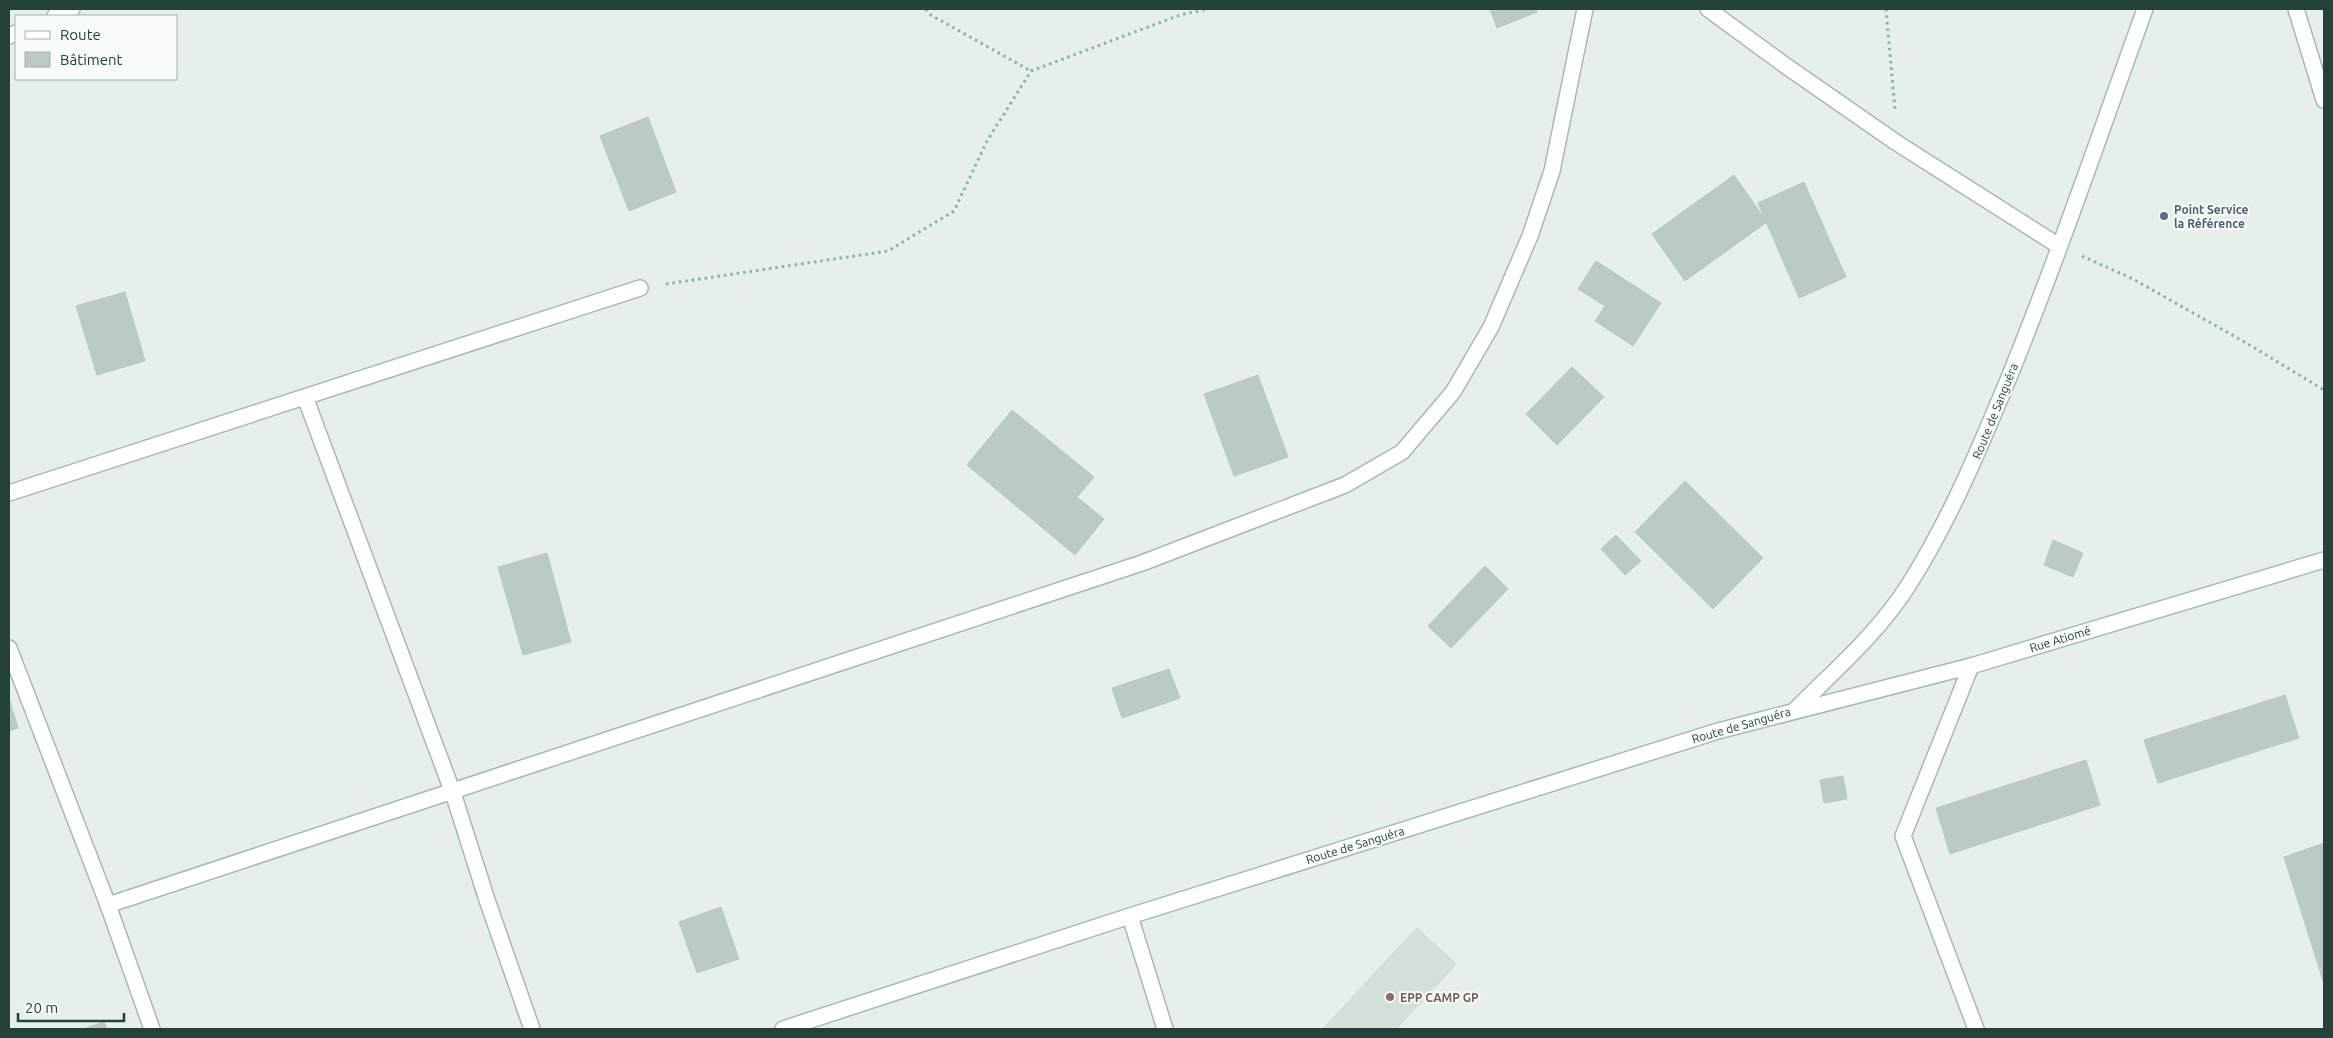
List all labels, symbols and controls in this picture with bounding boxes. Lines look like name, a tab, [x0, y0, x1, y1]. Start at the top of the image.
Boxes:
legend	[15, 15, 178, 80]
text: Route	[60, 26, 101, 43]
text: Bâtiment	[60, 51, 123, 68]
place label: Point Service la Référence	[2174, 203, 2248, 230]
marker: Point Service la Référence	[2158, 210, 2170, 222]
street label: Route de Sanguéra	[1970, 361, 2020, 461]
street label: Rue Atiomé	[2028, 624, 2092, 654]
street label: Route de Sanguéra	[1690, 705, 1792, 745]
street label: Route de Sanguéra	[1304, 824, 1406, 866]
scale bar	[18, 990, 124, 1022]
marker: EPP CAMP GP	[1384, 991, 1396, 1003]
place label: EPP CAMP GP	[1400, 991, 1479, 1004]
text: 20 m	[25, 999, 58, 1016]

